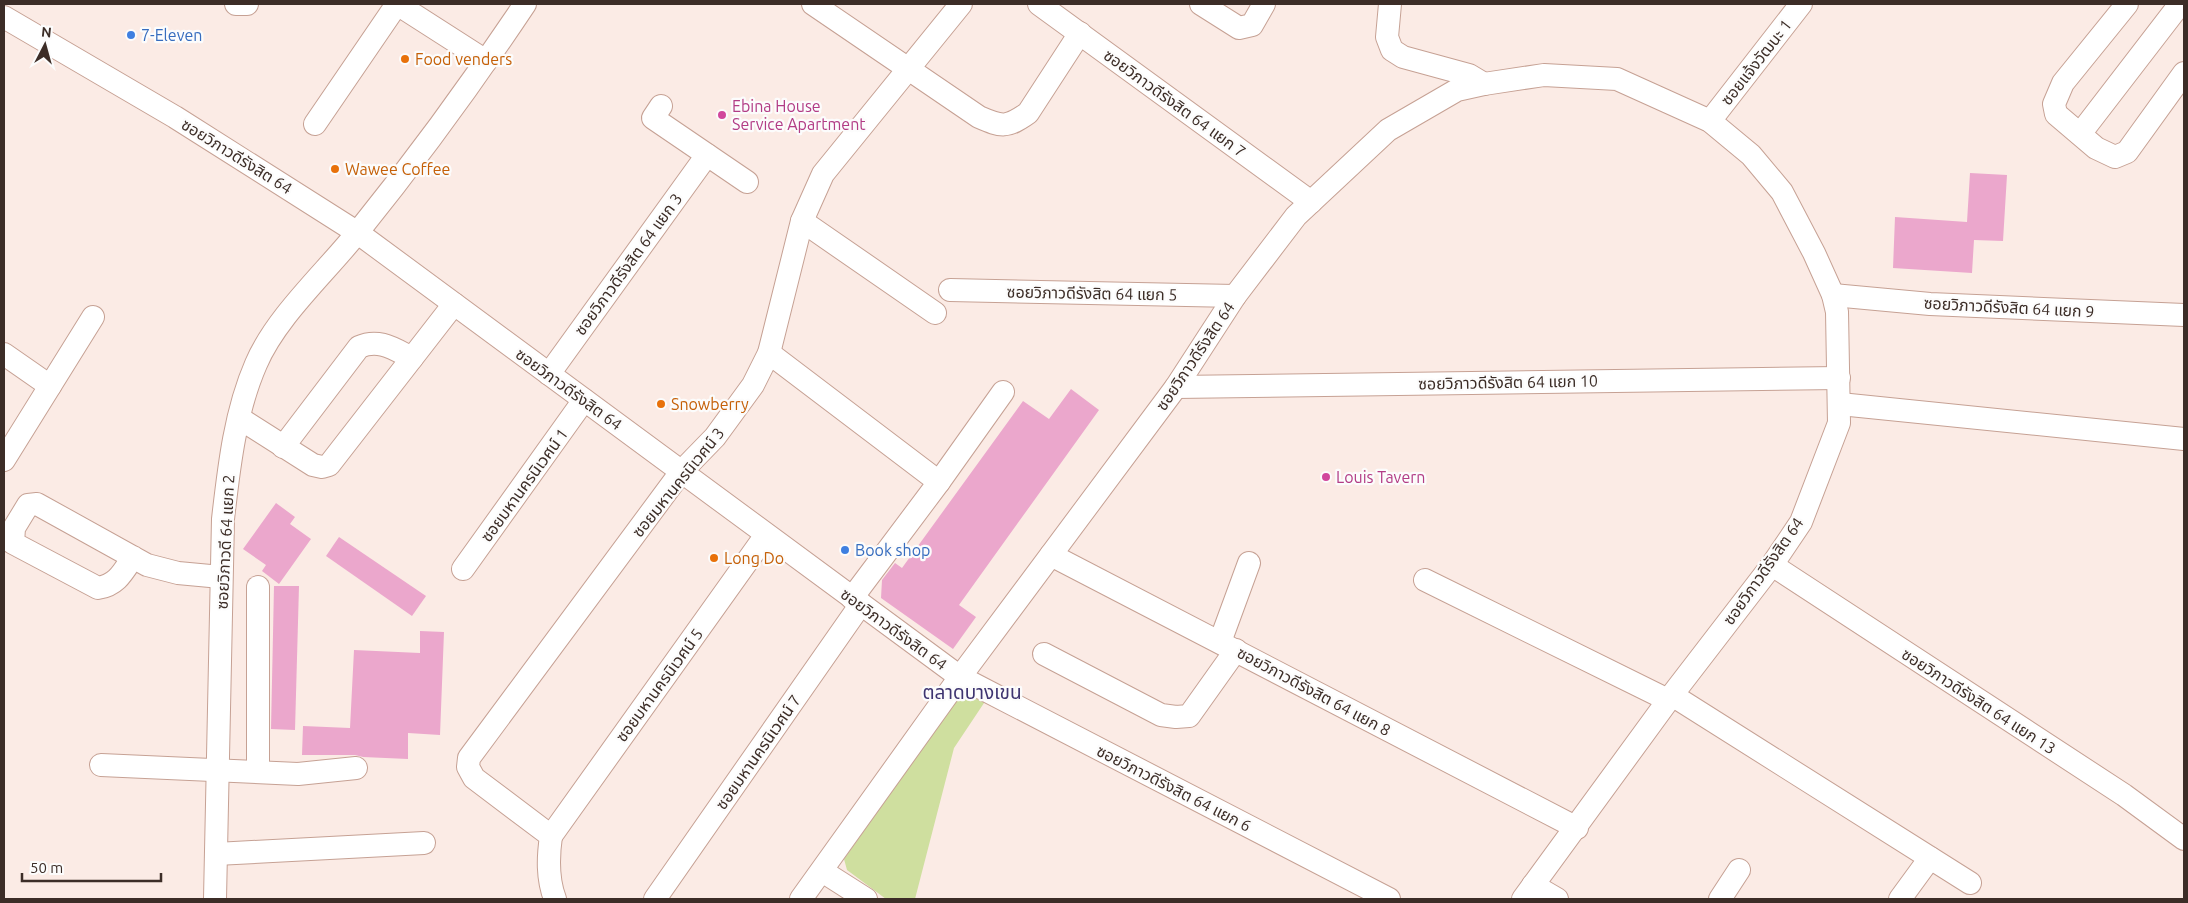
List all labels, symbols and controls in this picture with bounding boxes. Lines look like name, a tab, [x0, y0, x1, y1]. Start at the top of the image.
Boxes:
street label: ซอยแจ้งวัฒนะ 1	[1717, 16, 1795, 108]
north arrow	[20, 20, 70, 70]
text: N	[40, 24, 52, 41]
place label: 7-Eleven	[141, 26, 202, 44]
marker: 7-Eleven	[125, 29, 137, 41]
street label: ซอยวิภาวดีรังสิต 64 แยก 7	[1101, 46, 1249, 160]
place label: Food venders	[415, 50, 512, 68]
marker: Food venders	[399, 53, 411, 65]
place label: Ebina House Service Apartment	[732, 97, 866, 133]
marker: Ebina House Service Apartment	[716, 109, 728, 121]
street label: ซอยวิภาวดีรังสิต 64	[178, 115, 296, 197]
place label: Wawee Coffee	[345, 160, 450, 178]
marker: Wawee Coffee	[329, 163, 341, 175]
street label: ซอยวิภาวดีรังสิต 64 แยก 3	[571, 190, 685, 338]
street label: ซอยวิภาวดีรังสิต 64 แยก 5	[1006, 283, 1178, 303]
street label: ซอยวิภาวดีรังสิต 64 แยก 9	[1923, 294, 2095, 320]
street label: ซอยวิภาวดีรังสิต 64	[1152, 298, 1238, 414]
street label: ซอยวิภาวดีรังสิต 64	[512, 344, 626, 434]
street label: ซอยวิภาวดีรังสิต 64 แยก 10	[1418, 371, 1598, 393]
place label: Snowberry	[671, 395, 749, 413]
marker: Snowberry	[655, 398, 667, 410]
street label: ซอยมหานครนิเวศน์ 3	[628, 424, 728, 540]
street label: ซอยมหานครนิเวศน์ 1	[477, 425, 571, 545]
place label: Louis Tavern	[1336, 468, 1425, 486]
marker: Louis Tavern	[1320, 471, 1332, 483]
street label: ซอยวิภาวดี 64 แยก 2	[212, 474, 238, 610]
street label: ซอยวิภาวดีรังสิต 64	[1719, 514, 1807, 628]
place label: Book shop	[855, 541, 930, 559]
marker: Book shop	[839, 544, 851, 556]
place label: Long Do	[724, 549, 784, 567]
marker: Long Do	[708, 552, 720, 564]
street label: ซอยวิภาวดีรังสิต 64	[837, 584, 951, 674]
street label: ซอยมหานครนิเวศน์ 5	[612, 625, 706, 745]
street label: ซอยวิภาวดีรังสิต 64 แยก 8	[1234, 643, 1394, 739]
street label: ซอยวิภาวดีรังสิต 64 แยก 13	[1899, 644, 2059, 758]
district label: ตลาดบางเขน	[922, 681, 1022, 703]
street label: ซอยมหานครนิเวศน์ 7	[712, 691, 804, 813]
street label: ซอยวิภาวดีรังสิต 64 แยก 6	[1094, 741, 1254, 835]
scale bar	[22, 850, 161, 882]
text: 50 m	[30, 859, 63, 876]

